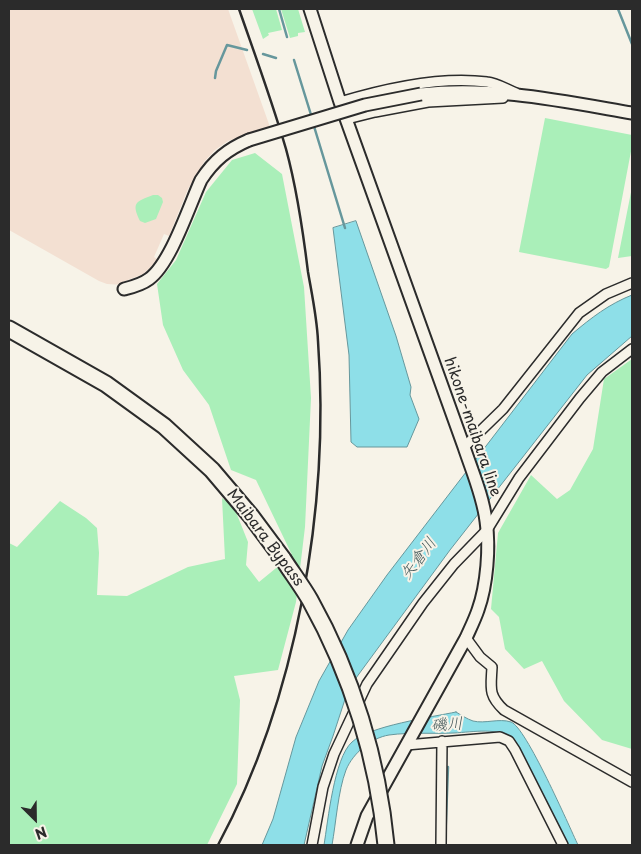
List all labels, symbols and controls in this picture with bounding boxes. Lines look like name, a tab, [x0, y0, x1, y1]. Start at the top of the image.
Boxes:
street label: hikone-maibara line	[440, 355, 504, 499]
street label: Maibara Bypass	[223, 486, 307, 590]
water label: 矢倉川	[397, 534, 441, 584]
water label: 磯川	[430, 714, 464, 736]
north arrow	[10, 794, 60, 844]
text: N	[32, 821, 50, 845]

